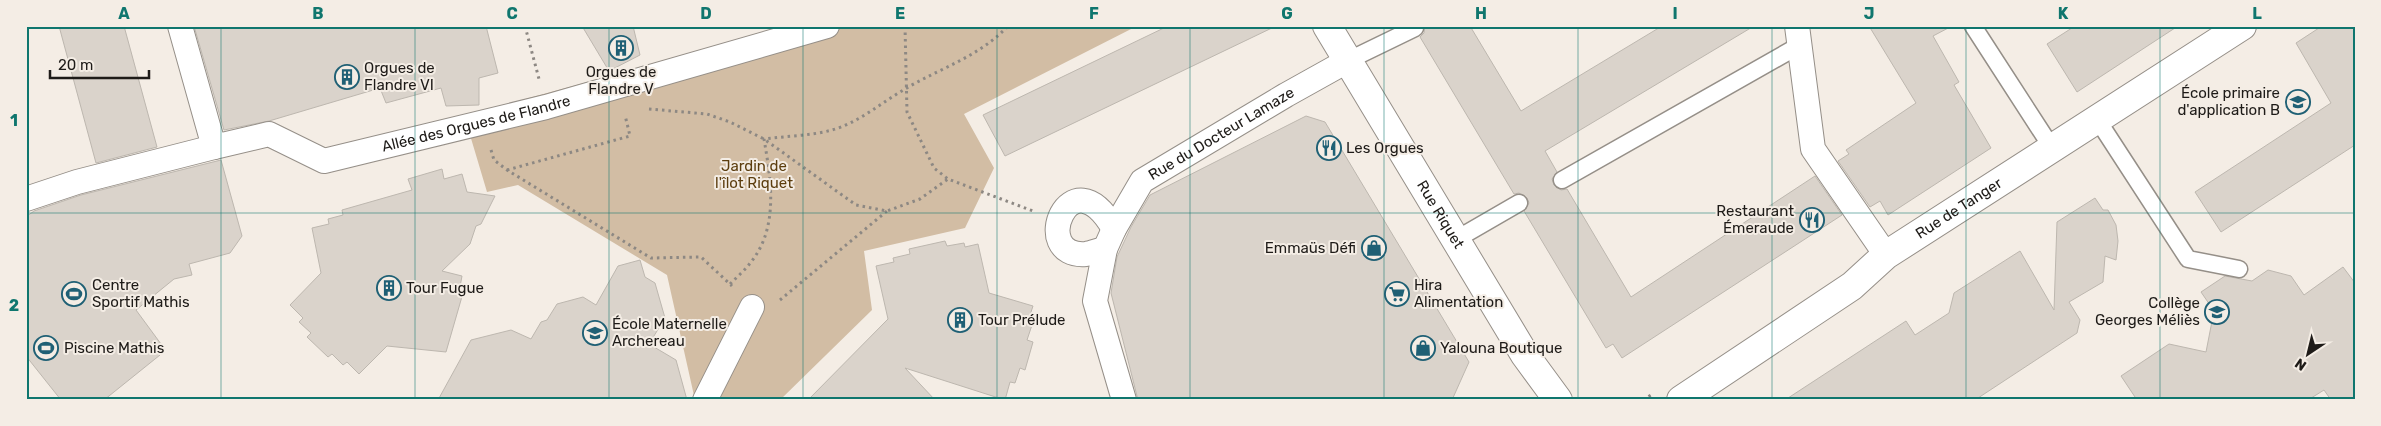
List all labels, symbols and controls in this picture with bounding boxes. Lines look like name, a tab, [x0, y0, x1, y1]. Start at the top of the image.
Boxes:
text: A	[118, 4, 130, 23]
text: B	[312, 4, 324, 23]
text: C	[506, 4, 518, 23]
text: D	[700, 4, 712, 23]
text: E	[895, 4, 905, 23]
text: F	[1089, 4, 1099, 23]
text: G	[1281, 4, 1293, 23]
text: H	[1475, 4, 1487, 23]
text: I	[1672, 4, 1678, 23]
text: J	[1864, 4, 1874, 23]
text: K	[2058, 4, 2069, 23]
text: L	[2252, 4, 2262, 23]
building icon: Orgues de Flandre V	[608, 35, 634, 61]
scale bar	[50, 48, 149, 80]
text: 20 m	[58, 56, 93, 74]
place label: Orgues de Flandre VI	[364, 59, 435, 94]
place label: Orgues de Flandre V	[586, 63, 656, 98]
building icon: Orgues de Flandre VI	[334, 64, 360, 90]
street label: Rue du Docteur Lamaze	[1145, 83, 1297, 184]
place label: École primaire d'application B	[2177, 84, 2280, 119]
school or university icon: École primaire d'application B	[2285, 89, 2311, 115]
street label: Allée des Orgues de Flandre	[380, 91, 572, 156]
text: 1	[10, 111, 18, 130]
restaurant icon: Les Orgues	[1316, 135, 1342, 161]
place label: Les Orgues	[1346, 139, 1424, 157]
park label: Jardin de l'îlot Riquet	[715, 157, 793, 192]
street label: Rue de Tanger	[1912, 174, 2006, 243]
street label: Rue Riquet	[1413, 177, 1468, 252]
place label: Restaurant Émeraude	[1716, 202, 1794, 237]
restaurant icon: Restaurant Émeraude	[1799, 207, 1825, 233]
shop icon: Emmaüs Défi	[1361, 235, 1387, 261]
place label: Emmaüs Défi	[1265, 239, 1356, 257]
building icon: Tour Fugue	[376, 275, 402, 301]
place label: Centre Sportif Mathis	[92, 276, 190, 311]
place label: Hira Alimentation	[1414, 276, 1503, 311]
place label: Tour Fugue	[406, 279, 484, 297]
sports icon: Centre Sportif Mathis	[61, 281, 87, 307]
supermarket icon: Hira Alimentation	[1384, 281, 1410, 307]
place label: Collège Georges Méliès	[2095, 294, 2200, 329]
text: 2	[9, 296, 19, 315]
school or university icon: Collège Georges Méliès	[2204, 299, 2230, 325]
building icon: Tour Prélude	[947, 307, 973, 333]
place label: Tour Prélude	[978, 311, 1066, 329]
place label: École Maternelle Archereau	[612, 315, 727, 350]
school or university icon: École Maternelle Archereau	[582, 320, 608, 346]
north arrow	[2284, 328, 2334, 378]
sports icon: Piscine Mathis	[33, 335, 59, 361]
shop icon: Yalouna Boutique	[1410, 335, 1436, 361]
place label: Piscine Mathis	[64, 339, 165, 357]
place label: Yalouna Boutique	[1440, 339, 1562, 357]
text: N	[2292, 354, 2310, 374]

